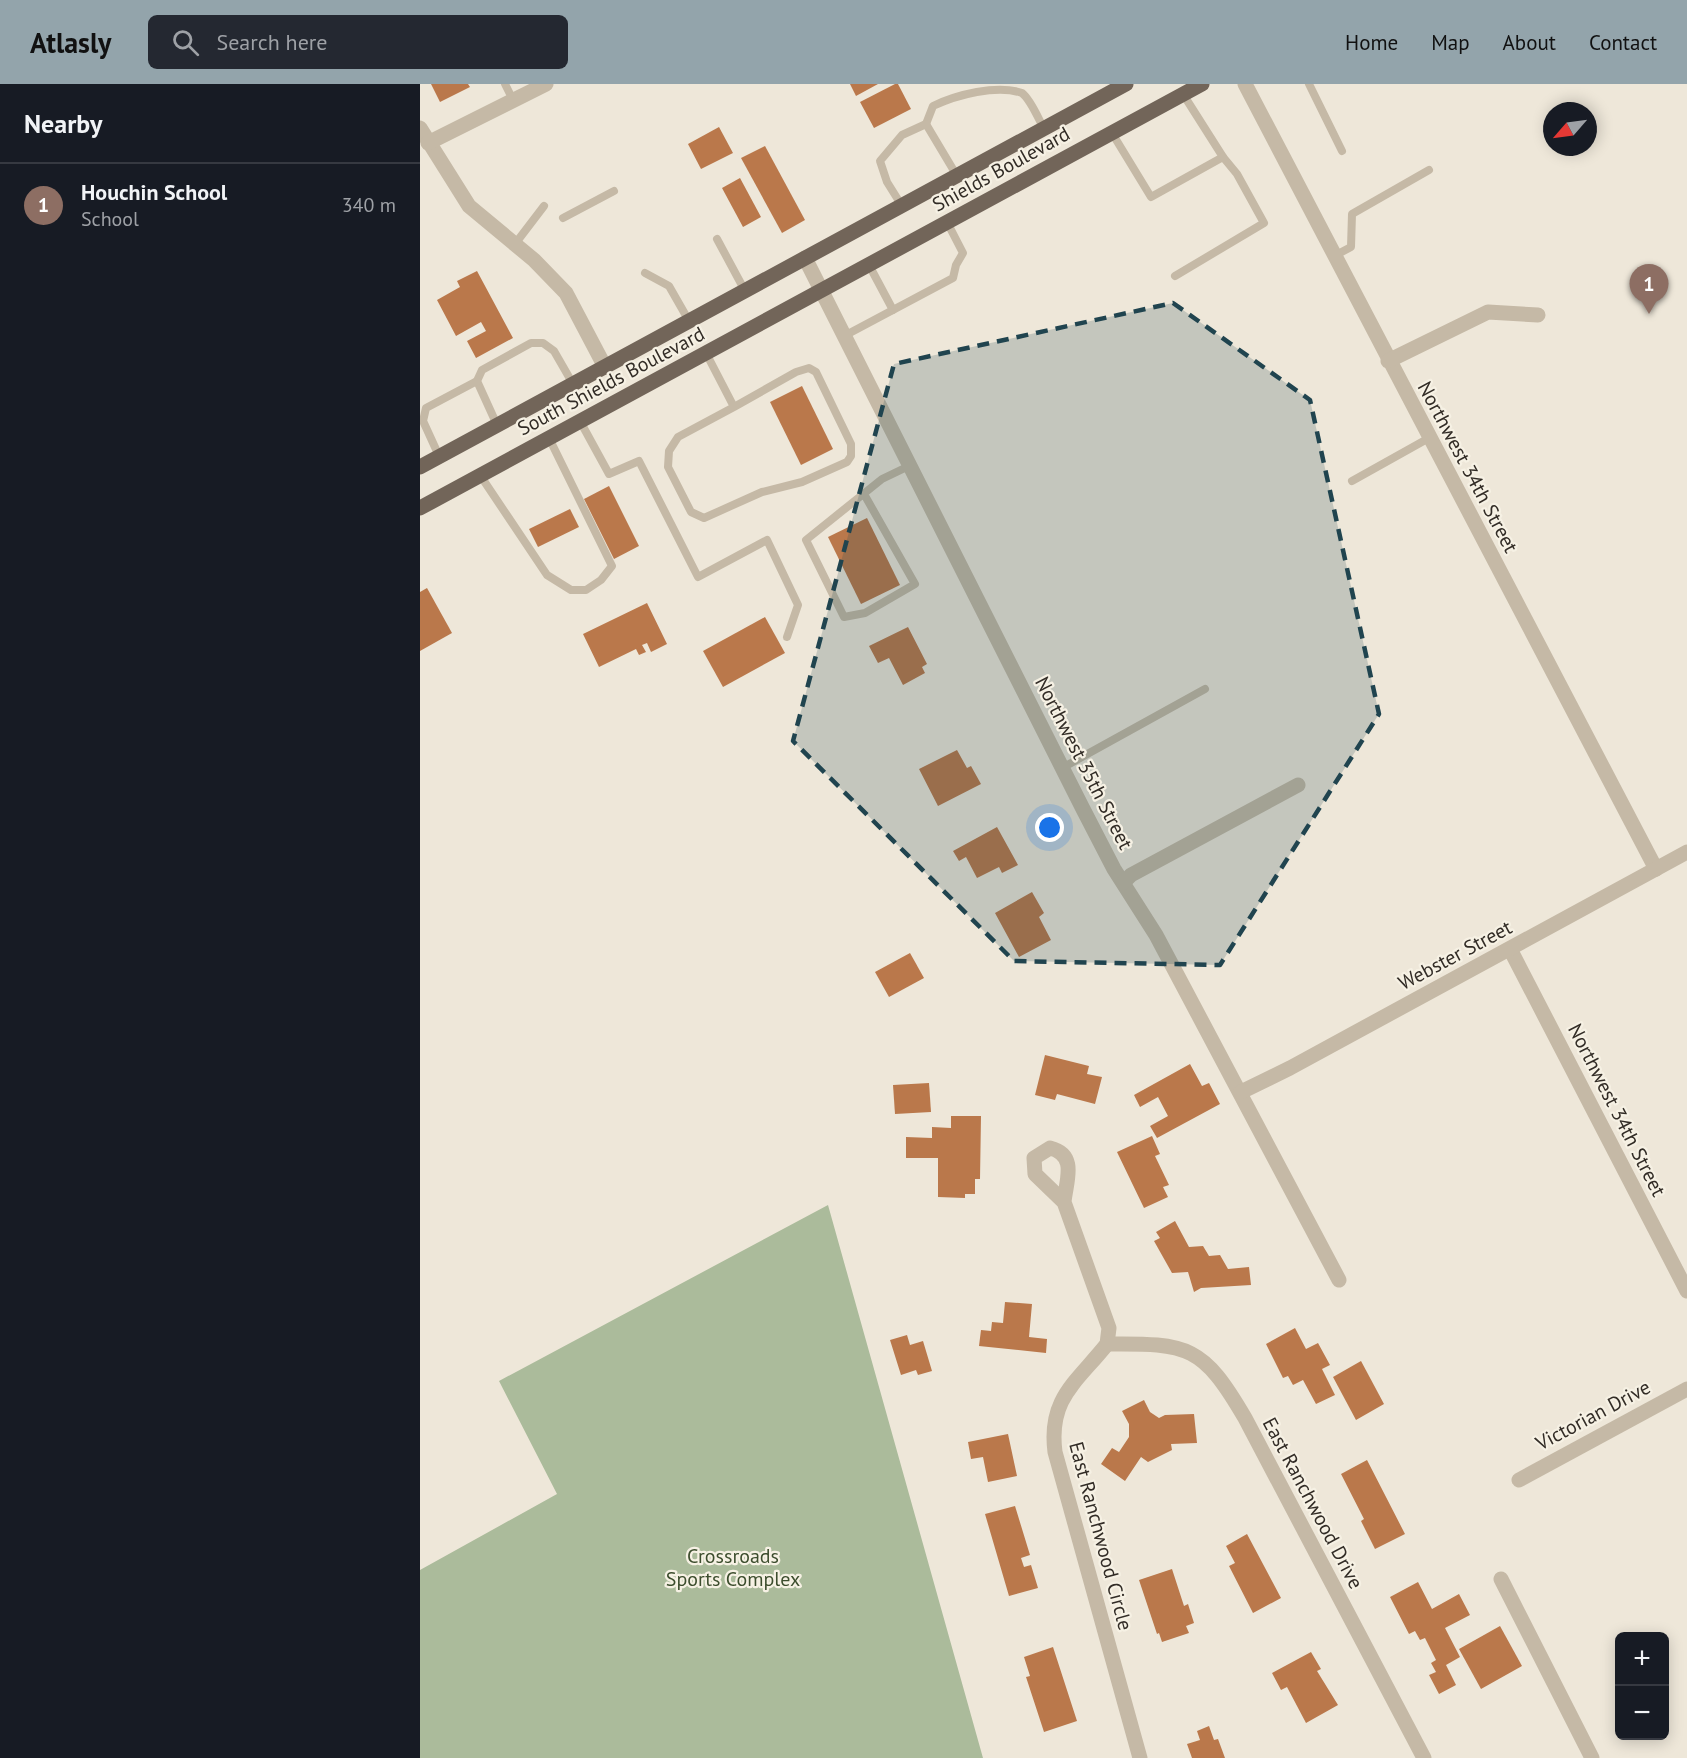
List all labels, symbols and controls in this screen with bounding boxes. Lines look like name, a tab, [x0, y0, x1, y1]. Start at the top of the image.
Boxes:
search box	[148, 15, 568, 69]
text: Atlasly	[30, 24, 112, 61]
icon: search	[169, 26, 202, 59]
text: Search here	[217, 28, 327, 56]
text: Home	[1345, 29, 1398, 56]
text: Map	[1431, 29, 1470, 56]
text: About	[1503, 29, 1556, 56]
text: Contact	[1589, 29, 1657, 56]
north arrow	[1543, 102, 1597, 156]
text: Nearby	[24, 107, 102, 140]
street label: Shields Boulevard	[928, 120, 1074, 218]
text: Houchin School	[81, 178, 227, 206]
text: 1	[38, 192, 49, 218]
text: 340 m	[342, 192, 396, 218]
text: School	[81, 206, 139, 232]
pin: 1	[1630, 264, 1668, 314]
street label: South Shields Boulevard	[513, 321, 709, 441]
street label: Northwest 34th Street	[1412, 377, 1524, 557]
street label: Northwest 35th Street	[1029, 672, 1139, 854]
your location	[1035, 813, 1064, 842]
street label: Webster Street	[1394, 914, 1516, 996]
street label: Northwest 34th Street	[1562, 1019, 1672, 1201]
street label: Victorian Drive	[1530, 1374, 1655, 1457]
street label: East Ranchwood Drive	[1257, 1413, 1369, 1593]
street label: East Ranchwood Circle	[1063, 1439, 1139, 1633]
park label: Crossroads Sports Complex	[666, 1543, 800, 1592]
map controls	[1615, 1632, 1669, 1740]
button: +	[1615, 1632, 1669, 1686]
button: −	[1615, 1686, 1669, 1740]

